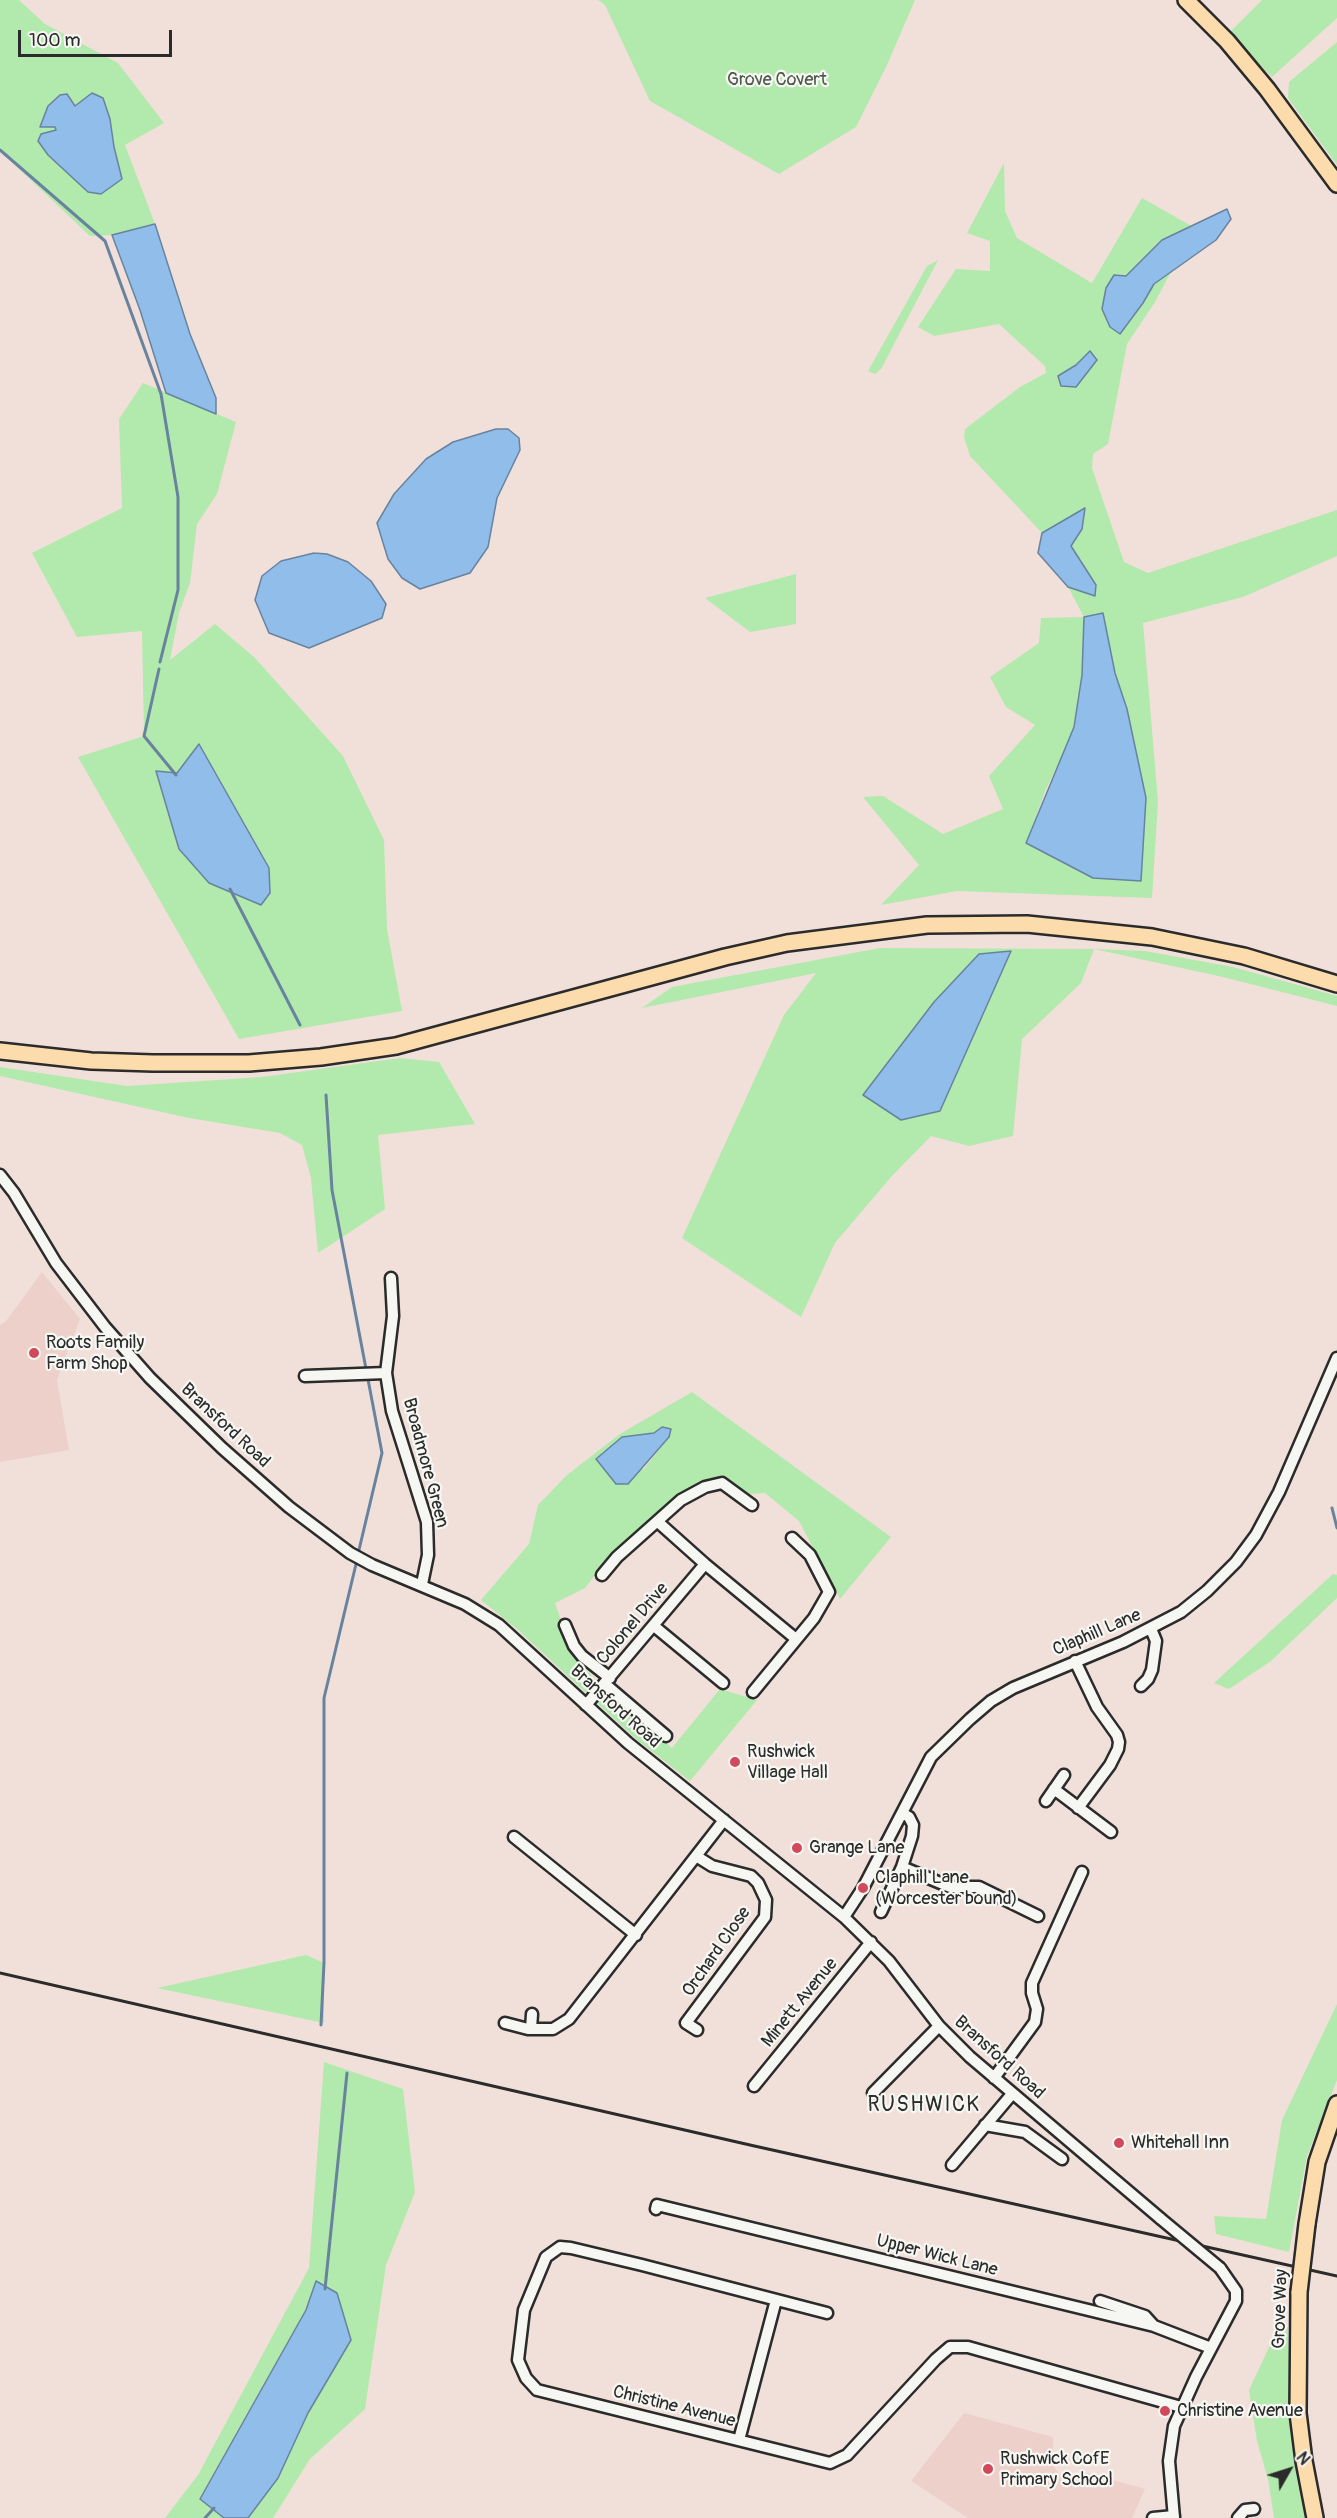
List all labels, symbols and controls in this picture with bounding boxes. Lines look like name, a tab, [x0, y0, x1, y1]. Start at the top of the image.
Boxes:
scale bar	[21, 18, 176, 56]
text: 100 m	[29, 29, 81, 52]
park label: Grove Covert	[727, 69, 827, 91]
place label: Roots Family Farm Shop	[46, 1332, 144, 1374]
marker: Roots Family Farm Shop	[27, 1346, 41, 1360]
street label: Bransford Road	[176, 1379, 274, 1473]
street label: Broadmore Green	[397, 1396, 453, 1530]
street label: Colonel Drive	[593, 1579, 673, 1669]
street label: Claphill Lane	[1050, 1605, 1144, 1661]
street label: Bransford Road	[565, 1661, 665, 1753]
place label: Rushwick Village Hall	[747, 1741, 828, 1784]
marker: Rushwick Village Hall	[728, 1755, 742, 1769]
place label: Grange Lane	[809, 1837, 904, 1859]
marker: Grange Lane	[790, 1841, 804, 1855]
place label: Claphill Lane (Worcester bound)	[875, 1867, 1018, 1910]
marker: Claphill Lane (Worcester bound)	[856, 1881, 870, 1895]
street label: Orchard Close	[678, 1903, 756, 2001]
street label: Minett Avenue	[757, 1954, 843, 2052]
street label: Bransford Road	[949, 2012, 1049, 2104]
district label: RUSHWICK	[867, 2093, 981, 2119]
place label: Whitehall Inn	[1131, 2132, 1229, 2154]
marker: Whitehall Inn	[1112, 2136, 1126, 2150]
street label: Upper Wick Lane	[874, 2230, 1000, 2282]
street label: Grove Way	[1269, 2269, 1293, 2349]
street label: Christine Avenue	[610, 2381, 738, 2433]
place label: Christine Avenue	[1177, 2400, 1303, 2422]
marker: Christine Avenue	[1158, 2404, 1172, 2418]
north arrow	[1259, 2440, 1319, 2500]
place label: Rushwick CofE Primary School	[1000, 2448, 1113, 2490]
text: N	[1292, 2448, 1314, 2469]
marker: Rushwick CofE Primary School	[981, 2462, 995, 2476]

